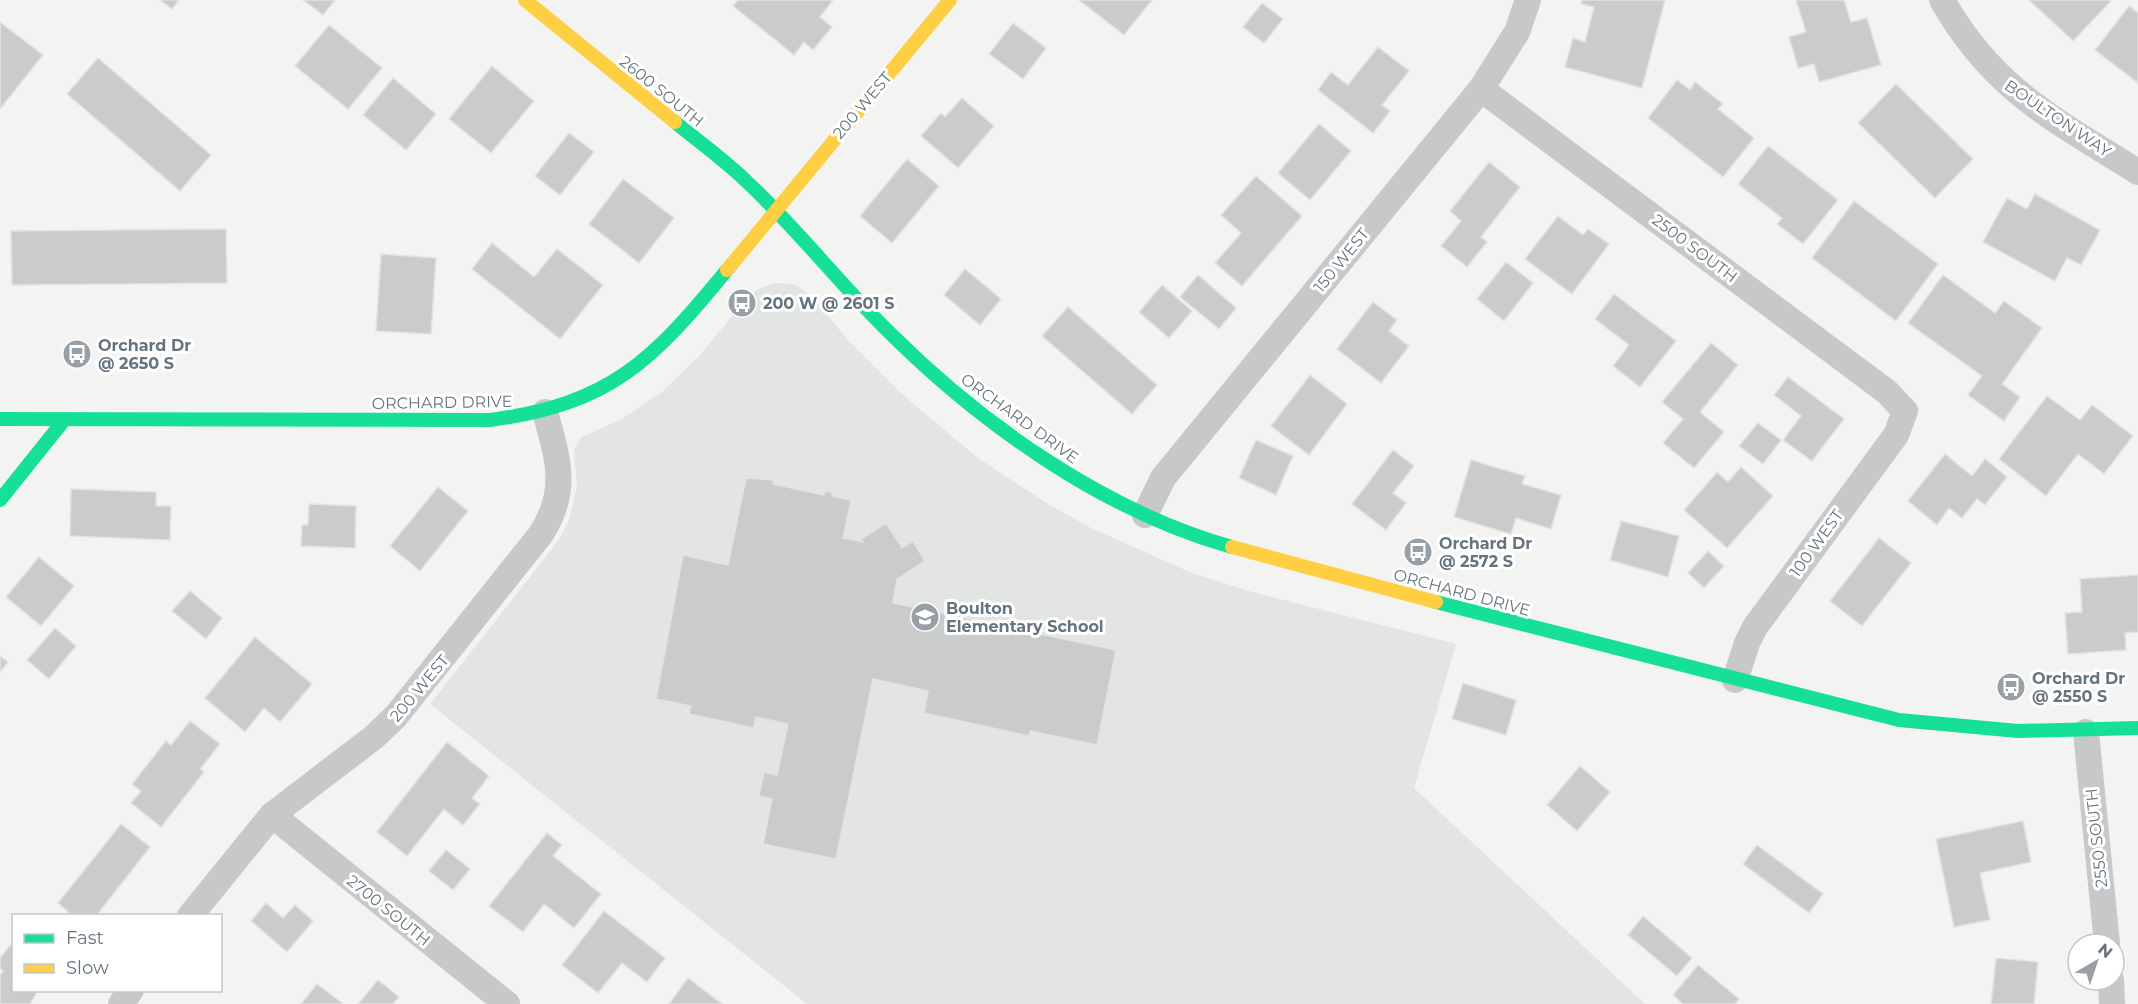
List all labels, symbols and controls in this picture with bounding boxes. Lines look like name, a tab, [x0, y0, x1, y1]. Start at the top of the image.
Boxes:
street label: 2600 SOUTH	[616, 52, 707, 131]
street label: 200 WEST	[829, 67, 896, 143]
street label: BOULTON WAY	[2001, 76, 2115, 161]
street label: 2500 SOUTH	[1648, 210, 1741, 287]
street label: 150 WEST	[1310, 224, 1373, 296]
bus stop icon: 200 W @ 2601 S	[726, 287, 758, 319]
place label: 200 W @ 2601 S	[763, 294, 894, 313]
place label: Orchard Dr @ 2650 S	[98, 336, 191, 373]
bus stop icon: Orchard Dr @ 2650 S	[61, 338, 93, 370]
street label: ORCHARD DRIVE	[957, 369, 1082, 467]
street label: ORCHARD DRIVE	[371, 392, 513, 413]
street label: 100 WEST	[1786, 505, 1848, 581]
place label: Orchard Dr @ 2572 S	[1439, 534, 1532, 571]
bus stop icon: Orchard Dr @ 2572 S	[1402, 536, 1434, 568]
street label: ORCHARD DRIVE	[1391, 565, 1532, 620]
place label: Boulton Elementary School	[946, 599, 1104, 636]
school or university icon: Boulton Elementary School	[909, 601, 941, 633]
street label: 200 WEST	[386, 650, 453, 726]
place label: Orchard Dr @ 2550 S	[2032, 669, 2125, 706]
bus stop icon: Orchard Dr @ 2550 S	[1995, 671, 2027, 703]
street label: 2550 SOUTH	[2082, 787, 2111, 889]
street label: 2700 SOUTH	[343, 871, 434, 950]
legend	[12, 914, 222, 992]
text: Fast	[66, 927, 104, 949]
north arrow	[2066, 932, 2126, 992]
text: N	[2094, 939, 2116, 962]
text: Slow	[66, 957, 109, 979]

